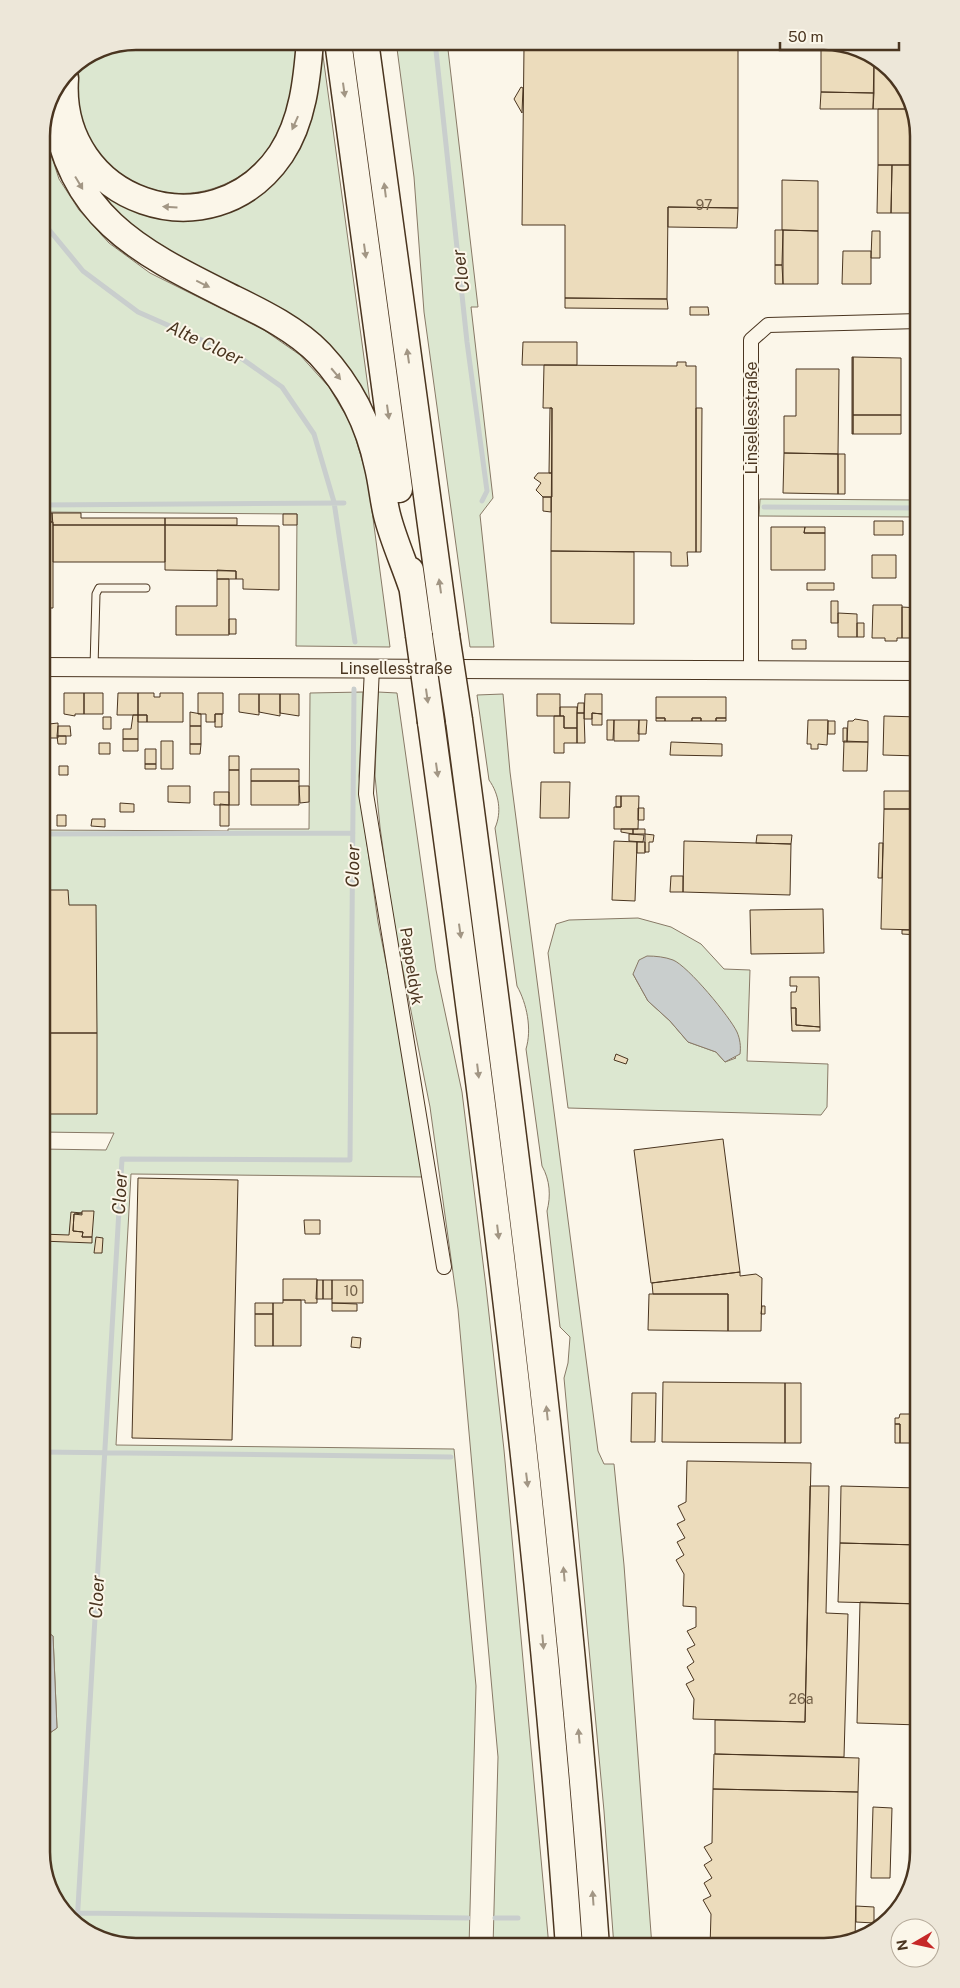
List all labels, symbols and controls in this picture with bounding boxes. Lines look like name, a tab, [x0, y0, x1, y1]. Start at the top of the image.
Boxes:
scale bar	[780, 20, 899, 52]
text: 50 m	[788, 28, 823, 45]
one-way arrow	[340, 82, 348, 98]
one-way arrow	[291, 116, 299, 130]
one-way arrow	[74, 177, 83, 190]
one-way arrow	[381, 181, 389, 197]
house number: 97	[696, 197, 712, 213]
one-way arrow	[162, 202, 178, 210]
one-way arrow	[362, 243, 370, 259]
water label: Cloer	[447, 248, 474, 294]
one-way arrow	[196, 280, 210, 288]
water label: Alte Cloer	[164, 316, 246, 369]
one-way arrow	[403, 348, 411, 364]
street label: Linsellesstraße	[742, 361, 761, 475]
one-way arrow	[331, 367, 342, 380]
one-way arrow	[384, 404, 392, 420]
one-way arrow	[435, 578, 443, 594]
street label: Linsellesstraße	[339, 659, 453, 678]
one-way arrow	[423, 688, 431, 704]
one-way arrow	[434, 762, 442, 778]
water label: Cloer	[342, 844, 363, 888]
one-way arrow	[456, 923, 464, 939]
street label: Pappeldyk	[396, 926, 427, 1006]
one-way arrow	[474, 1063, 482, 1079]
water label: Cloer	[108, 1171, 131, 1215]
one-way arrow	[494, 1224, 502, 1240]
house number: 10	[344, 1283, 358, 1299]
one-way arrow	[543, 1404, 551, 1420]
one-way arrow	[523, 1473, 531, 1489]
one-way arrow	[560, 1566, 568, 1582]
water label: Cloer	[85, 1575, 108, 1619]
one-way arrow	[539, 1634, 547, 1650]
house number: 26a	[789, 1691, 813, 1707]
one-way arrow	[575, 1728, 583, 1744]
one-way arrow	[589, 1890, 597, 1906]
north arrow	[890, 1918, 940, 1968]
text: N	[893, 1938, 911, 1952]

